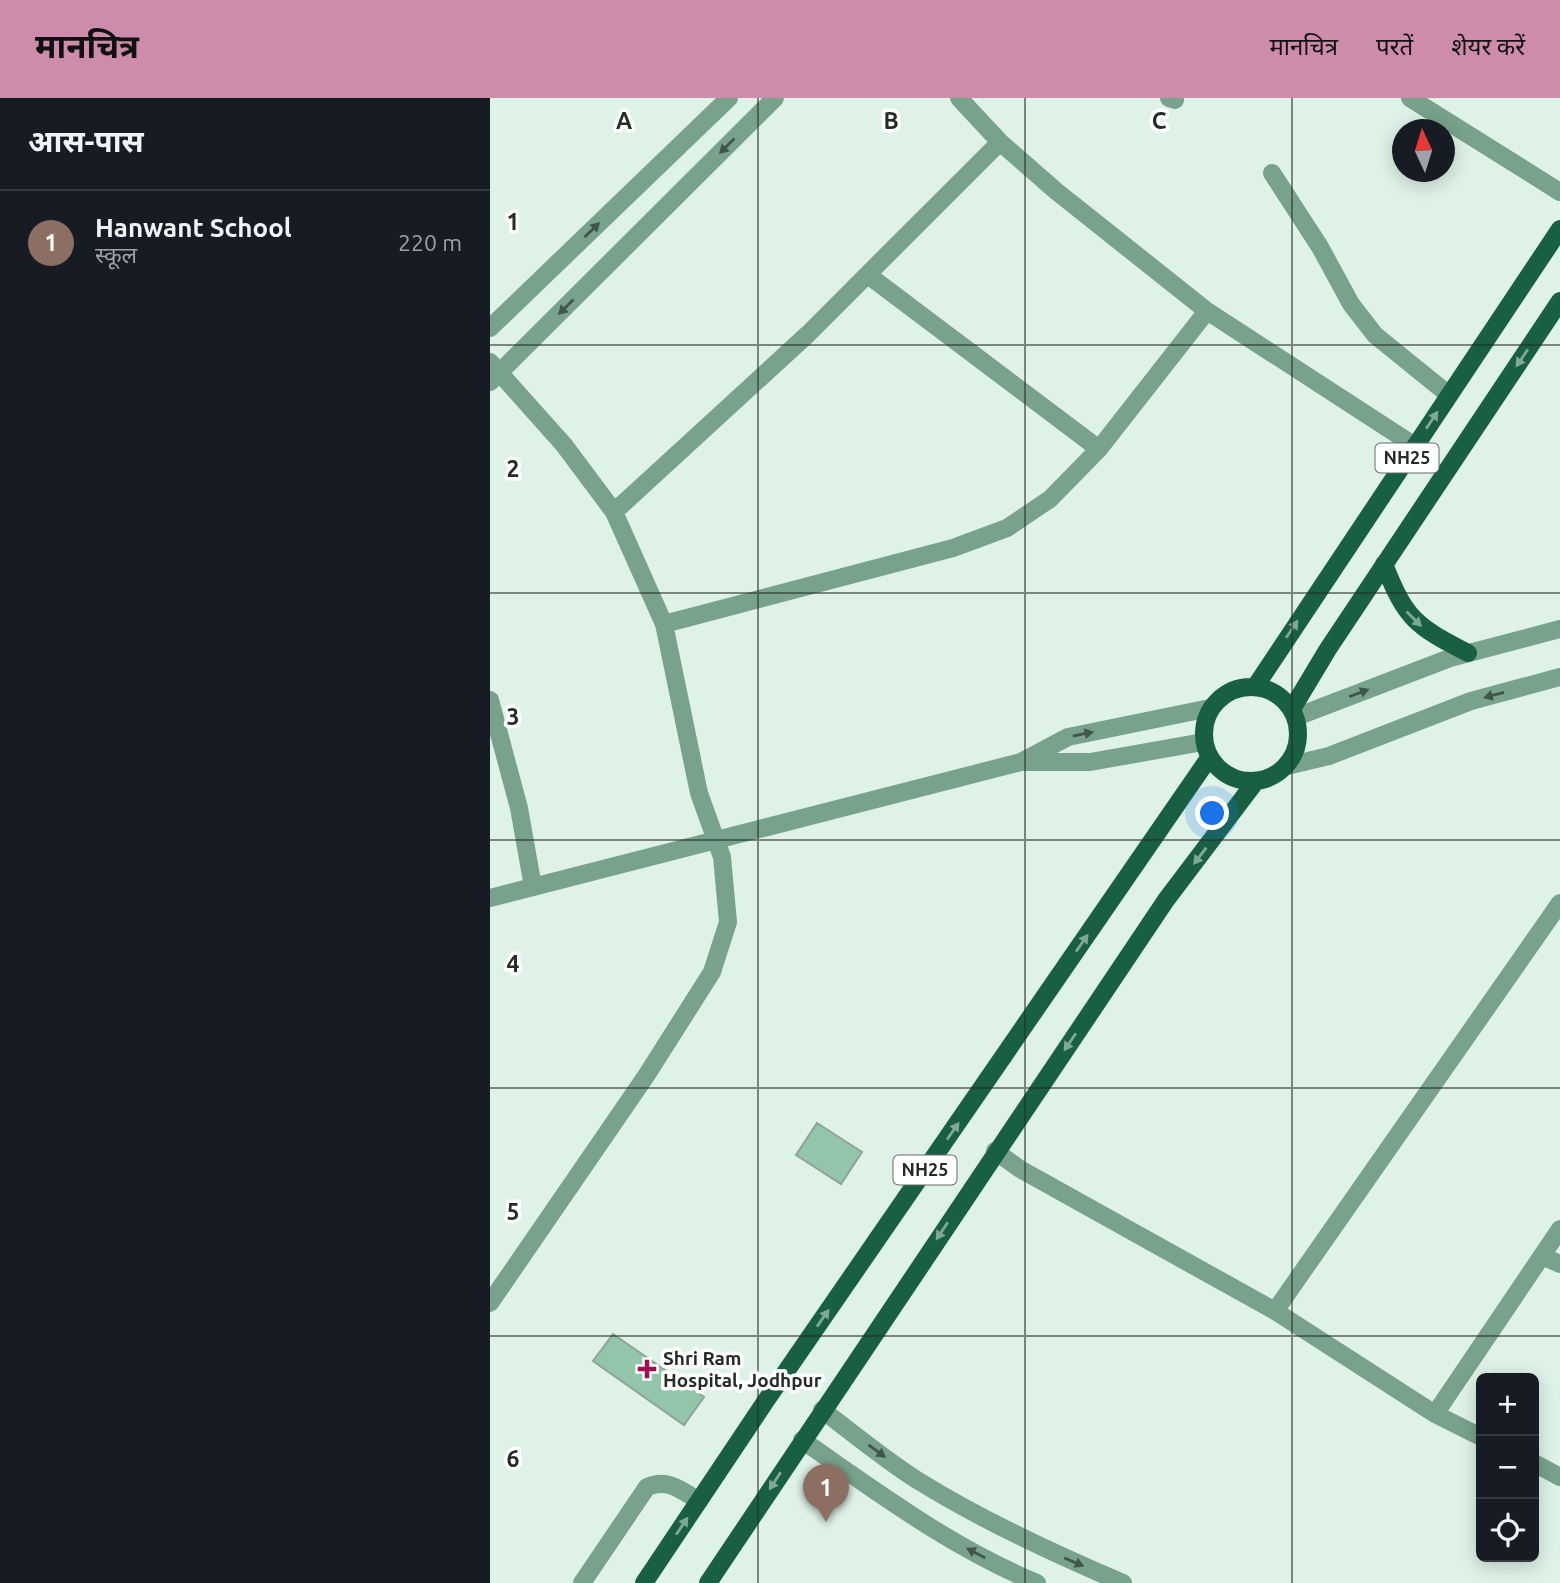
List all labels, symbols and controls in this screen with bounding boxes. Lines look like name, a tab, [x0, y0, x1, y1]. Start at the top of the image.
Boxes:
text: मानचित्र	[35, 27, 139, 64]
text: मानचित्र	[1269, 33, 1338, 60]
text: परतें	[1376, 33, 1413, 60]
text: शेयर करें	[1451, 33, 1525, 60]
text: A	[616, 108, 632, 133]
text: B	[883, 108, 899, 133]
text: C	[1152, 108, 1167, 133]
north arrow	[1392, 119, 1455, 182]
text: आस-पास	[28, 124, 144, 158]
one-way arrow	[718, 138, 735, 155]
text: 1	[507, 209, 519, 234]
text: Hanwant School	[95, 213, 292, 242]
one-way arrow	[583, 222, 600, 238]
text: 1	[45, 230, 57, 255]
text: 220 m	[398, 230, 462, 255]
text: स्कूल	[95, 242, 137, 267]
one-way arrow	[558, 299, 574, 315]
one-way arrow	[1515, 349, 1529, 367]
one-way arrow	[1426, 410, 1439, 430]
road number: NH25	[1376, 444, 1438, 472]
text: 2	[507, 456, 519, 481]
one-way arrow	[1406, 611, 1423, 628]
one-way arrow	[1285, 620, 1298, 639]
one-way arrow	[1349, 687, 1370, 698]
one-way arrow	[1483, 690, 1505, 701]
text: 3	[507, 704, 519, 729]
one-way arrow	[1072, 728, 1094, 739]
your location	[1195, 796, 1229, 830]
one-way arrow	[1192, 846, 1207, 864]
one-way arrow	[1075, 934, 1088, 953]
text: 4	[507, 951, 520, 976]
one-way arrow	[1063, 1033, 1077, 1051]
one-way arrow	[946, 1121, 959, 1140]
road number: NH25	[894, 1156, 956, 1184]
text: 5	[507, 1199, 519, 1224]
one-way arrow	[936, 1221, 949, 1240]
one-way arrow	[816, 1308, 829, 1327]
place label: Shri Ram Hospital, Jodhpur	[663, 1347, 822, 1391]
marker: Shri Ram Hospital, Jodhpur	[637, 1359, 657, 1379]
map controls	[1476, 1373, 1539, 1562]
button: +	[1476, 1373, 1539, 1436]
button: −	[1476, 1436, 1539, 1499]
one-way arrow	[868, 1443, 886, 1457]
text: 6	[507, 1446, 520, 1471]
pin: 1	[803, 1464, 849, 1522]
one-way arrow	[768, 1472, 782, 1490]
button: locate	[1476, 1499, 1539, 1562]
one-way arrow	[675, 1517, 689, 1535]
one-way arrow	[966, 1547, 986, 1559]
one-way arrow	[1064, 1557, 1085, 1568]

